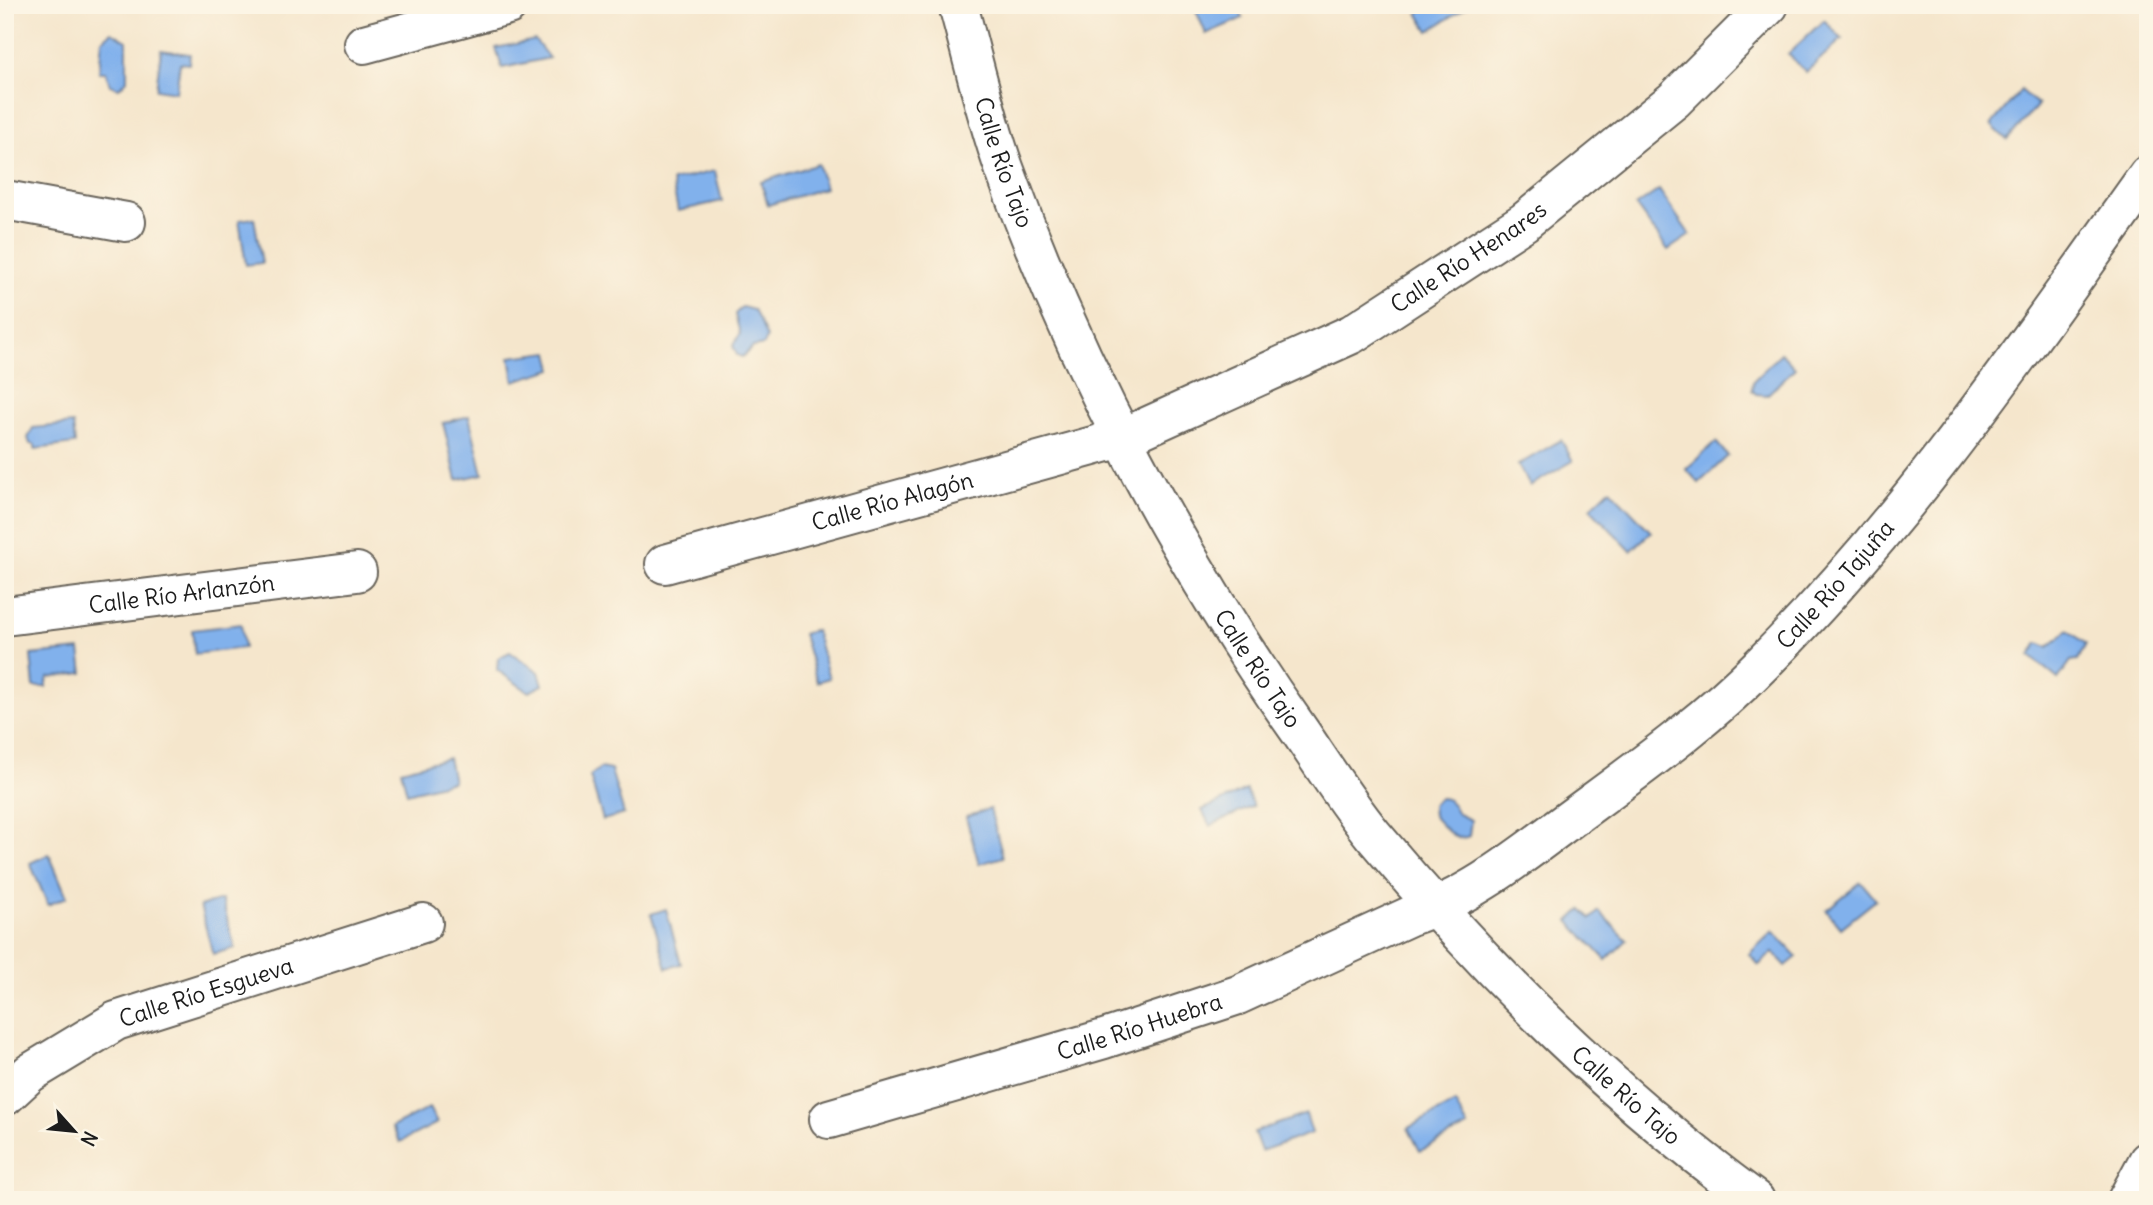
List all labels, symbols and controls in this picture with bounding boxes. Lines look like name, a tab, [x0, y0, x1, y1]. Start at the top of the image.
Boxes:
street label: Calle Río Tajo	[969, 94, 1040, 232]
street label: Calle Río Henares	[1385, 195, 1552, 319]
street label: Calle Río Alagón	[808, 465, 977, 537]
street label: Calle Río Tajuña	[1770, 514, 1900, 655]
street label: Calle Río Arlanzón	[87, 567, 276, 619]
street label: Calle Río Tajo	[1209, 604, 1308, 733]
street label: Calle Río Esgueva	[115, 950, 297, 1033]
street label: Calle Río Huebra	[1053, 986, 1226, 1066]
street label: Calle Río Tajo	[1566, 1039, 1687, 1151]
north arrow	[38, 1096, 108, 1166]
text: N	[75, 1127, 103, 1150]

